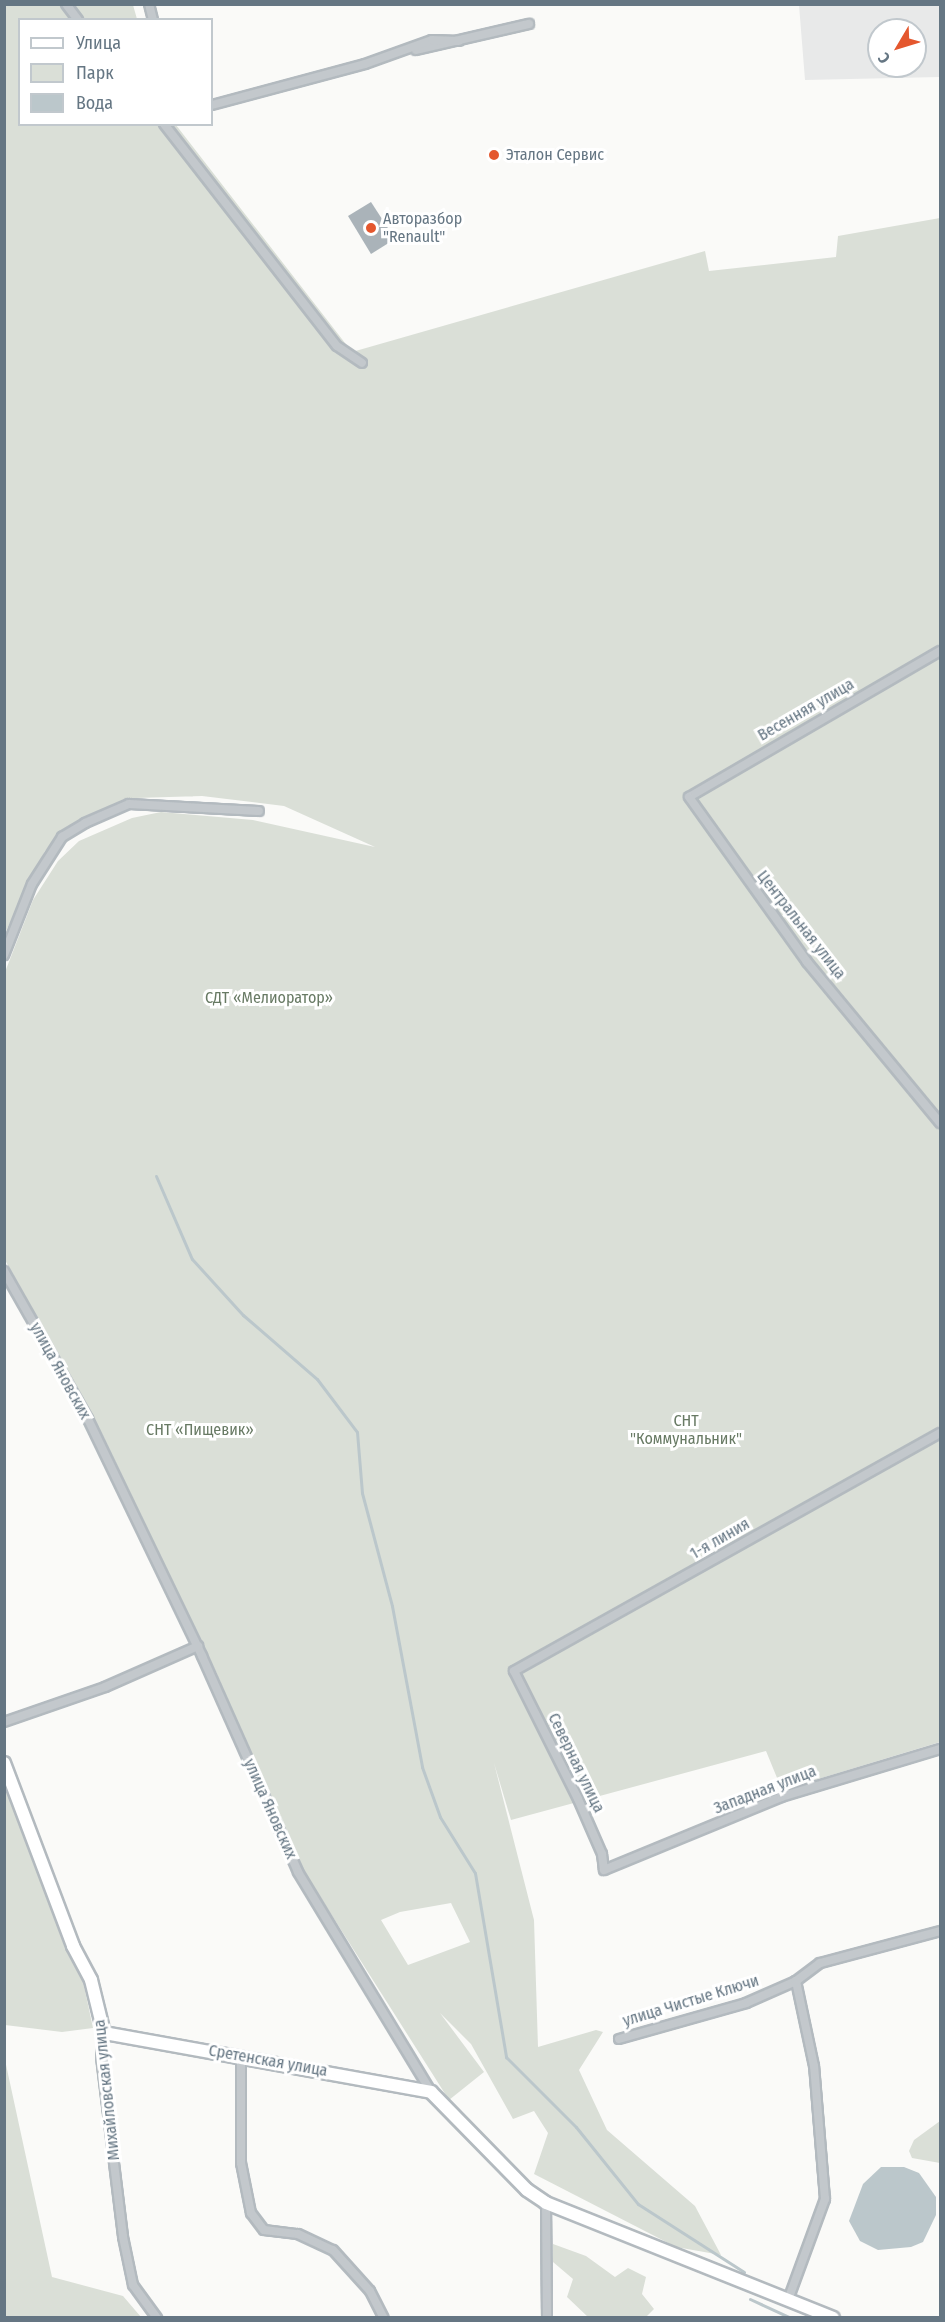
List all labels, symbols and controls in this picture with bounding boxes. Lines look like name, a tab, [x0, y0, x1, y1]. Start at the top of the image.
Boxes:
legend	[18, 18, 213, 126]
north arrow	[867, 18, 927, 78]
text: Улица	[76, 32, 121, 54]
text: С	[874, 49, 894, 67]
text: Парк	[76, 62, 114, 84]
text: Вода	[76, 92, 113, 114]
place label: Эталон Сервис	[506, 145, 604, 165]
marker: Эталон Сервис	[487, 148, 501, 162]
place label: Авторазбор "Renault"	[383, 209, 462, 247]
marker: Авторазбор "Renault"	[364, 221, 378, 235]
street label: Весенняя улица	[754, 675, 858, 745]
street label: Центральная улица	[753, 867, 849, 983]
park label: СДТ «Мелиоратор»	[205, 988, 333, 1008]
street label: улица Яновских	[26, 1319, 94, 1423]
park label: СНТ "Коммунальник"	[630, 1411, 742, 1449]
park label: СНТ «Пищевик»	[146, 1420, 254, 1440]
street label: 1-я линия	[687, 1514, 753, 1564]
street label: Северная улица	[544, 1710, 608, 1816]
street label: улица Яновских	[239, 1756, 301, 1862]
street label: Западная улица	[711, 1762, 819, 1818]
street label: улица Чистые Ключи	[621, 1971, 761, 2031]
street label: Михайловская улица	[90, 2019, 124, 2161]
street label: Сретенская улица	[207, 2041, 329, 2081]

